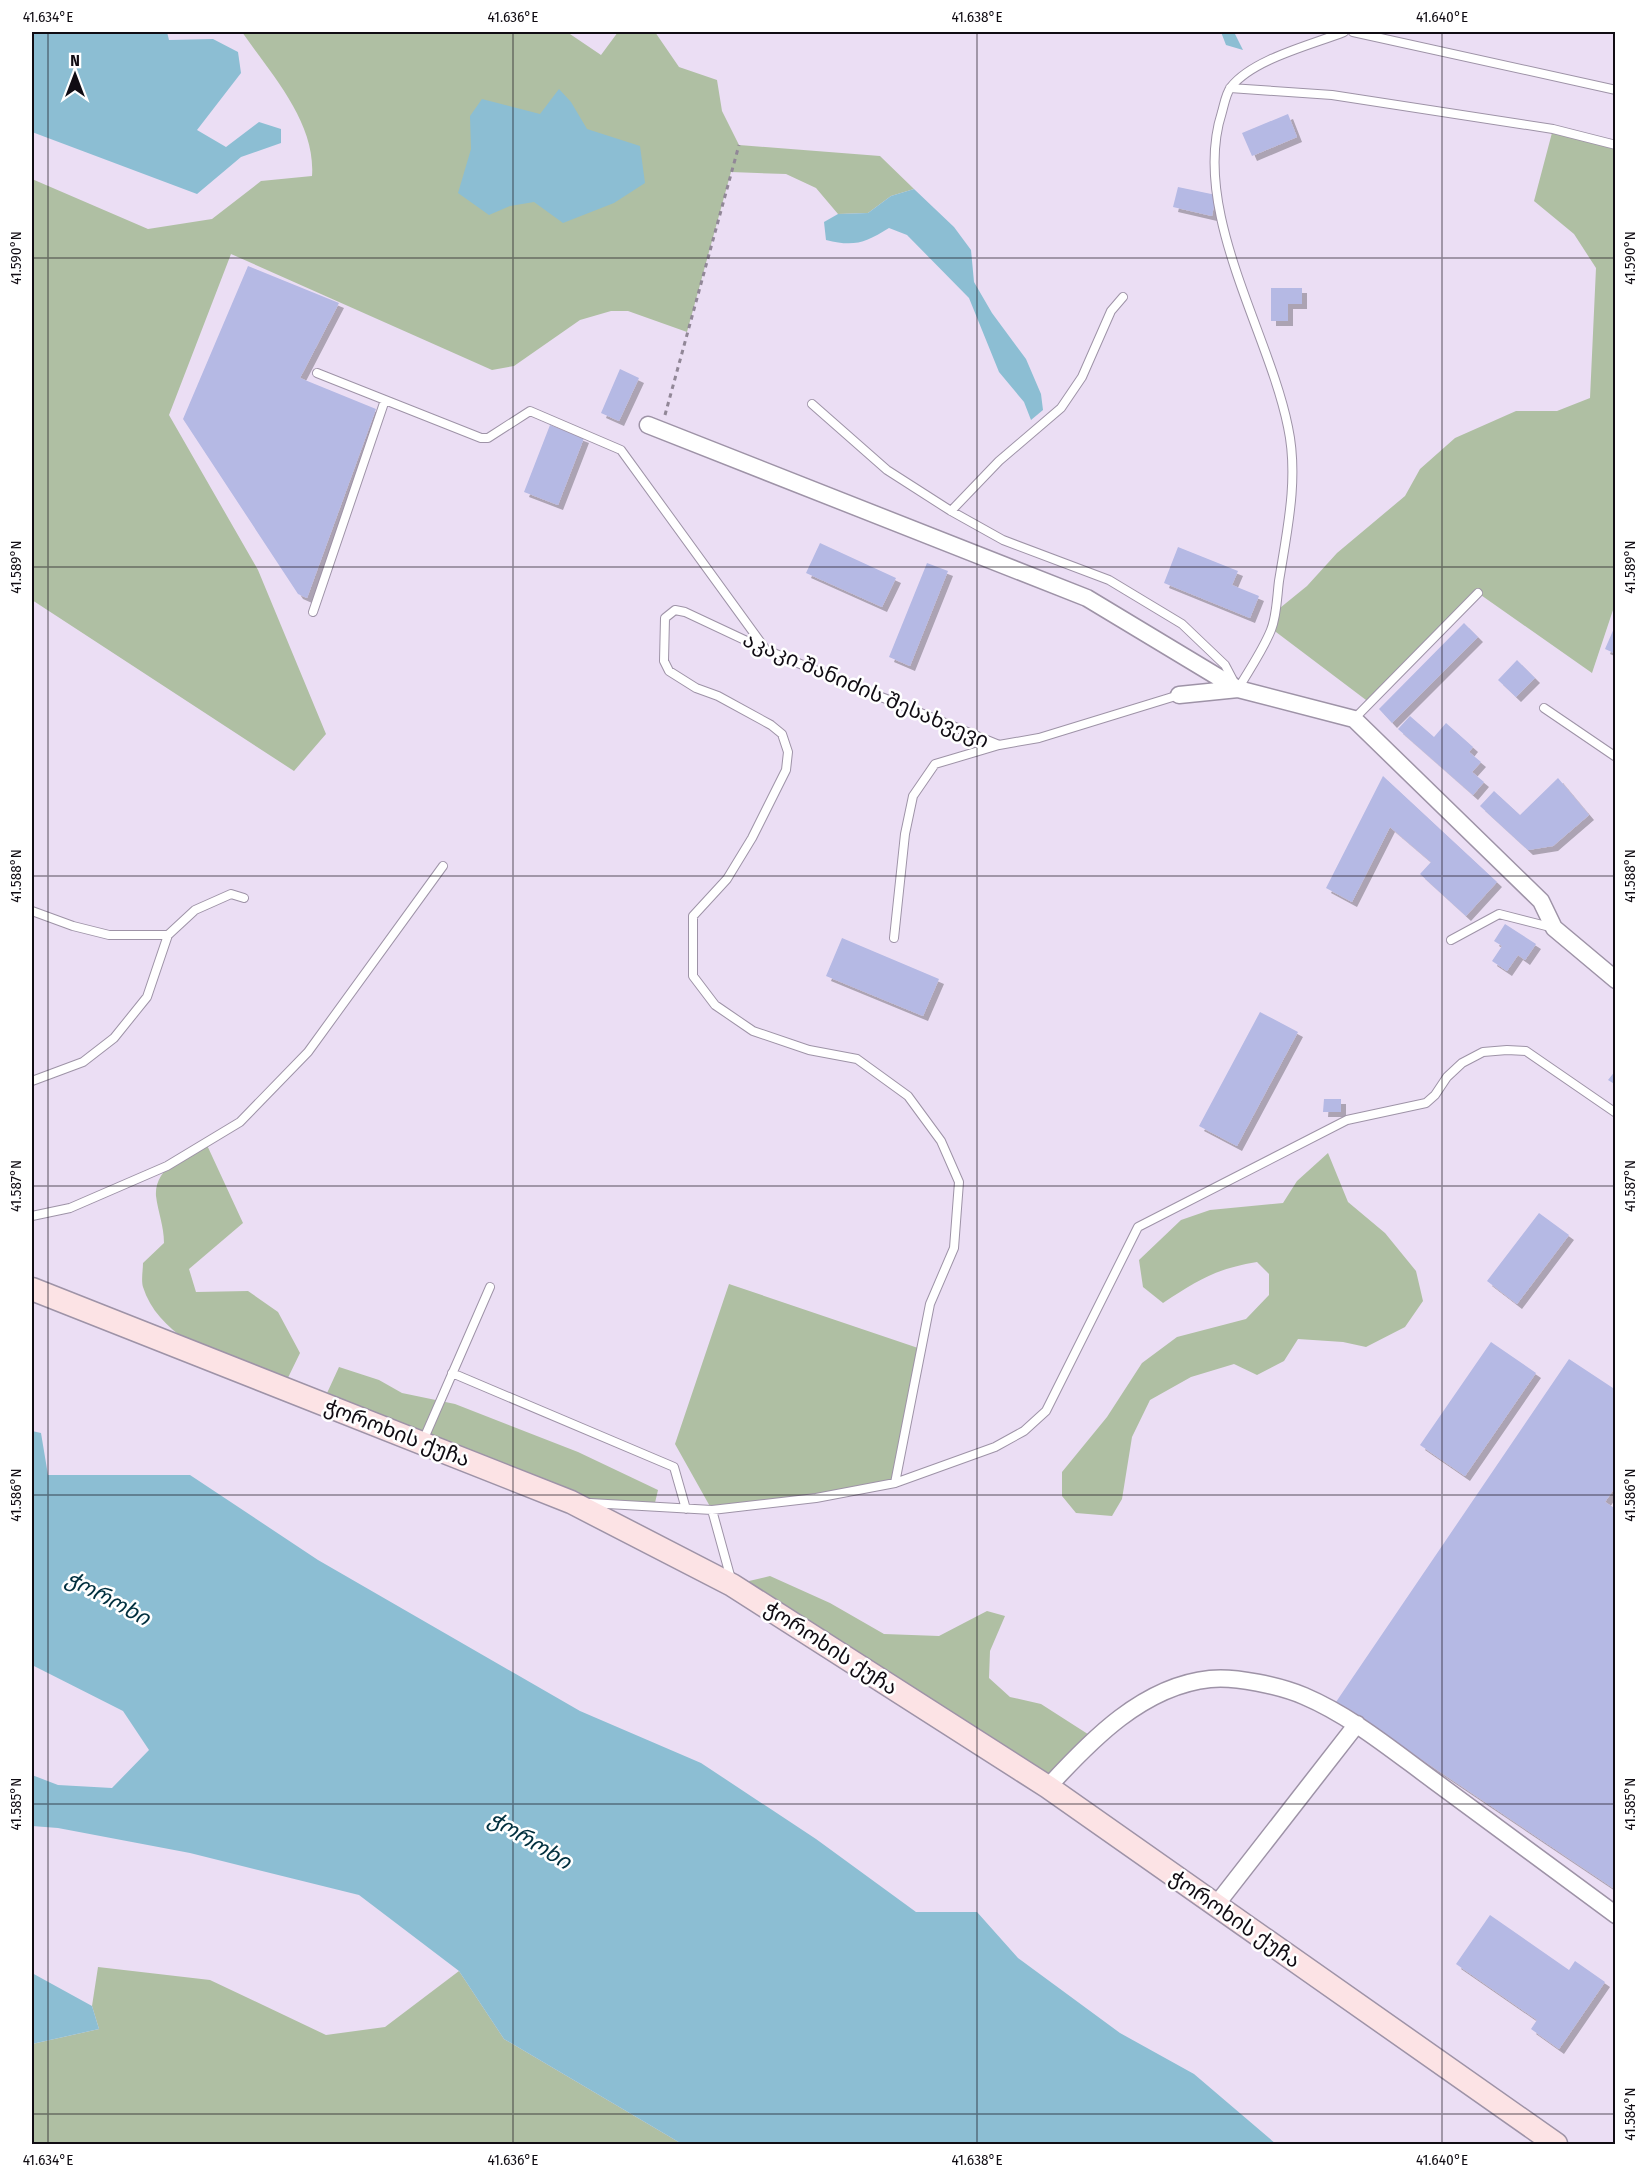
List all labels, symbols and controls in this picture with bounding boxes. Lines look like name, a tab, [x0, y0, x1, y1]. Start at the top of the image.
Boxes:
text: 41.634°E	[23, 8, 73, 26]
text: 41.636°E	[488, 8, 538, 26]
text: 41.638°E	[952, 8, 1003, 26]
text: 41.640°E	[1416, 8, 1468, 26]
north arrow	[45, 45, 105, 105]
text: N	[70, 51, 80, 70]
text: 41.590°N	[7, 231, 25, 285]
text: 41.590°N	[1621, 231, 1639, 285]
text: 41.589°N	[7, 540, 25, 594]
text: 41.589°N	[1621, 540, 1639, 594]
street label: აკაკი შანიძის შესახვევი	[739, 626, 993, 754]
text: 41.588°N	[7, 849, 25, 903]
text: 41.588°N	[1621, 849, 1639, 903]
text: 41.587°N	[7, 1160, 25, 1212]
text: 41.587°N	[1621, 1160, 1639, 1212]
street label: ჭოროხის ქუჩა	[320, 1393, 474, 1473]
text: 41.586°N	[7, 1468, 25, 1522]
text: 41.586°N	[1621, 1468, 1639, 1522]
water label: ჭოროხი	[61, 1565, 156, 1632]
street label: ჭოროხის ქუჩა	[759, 1595, 903, 1701]
text: 41.585°N	[7, 1778, 25, 1830]
text: 41.585°N	[1621, 1778, 1639, 1830]
water label: ჭოროხი	[484, 1805, 577, 1876]
street label: ჭოროხის ქუჩა	[1164, 1864, 1306, 1974]
text: 41.584°N	[1621, 2087, 1639, 2141]
text: 41.634°E	[23, 2151, 73, 2169]
text: 41.636°E	[488, 2151, 538, 2169]
text: 41.638°E	[952, 2151, 1003, 2169]
text: 41.640°E	[1416, 2151, 1468, 2169]

